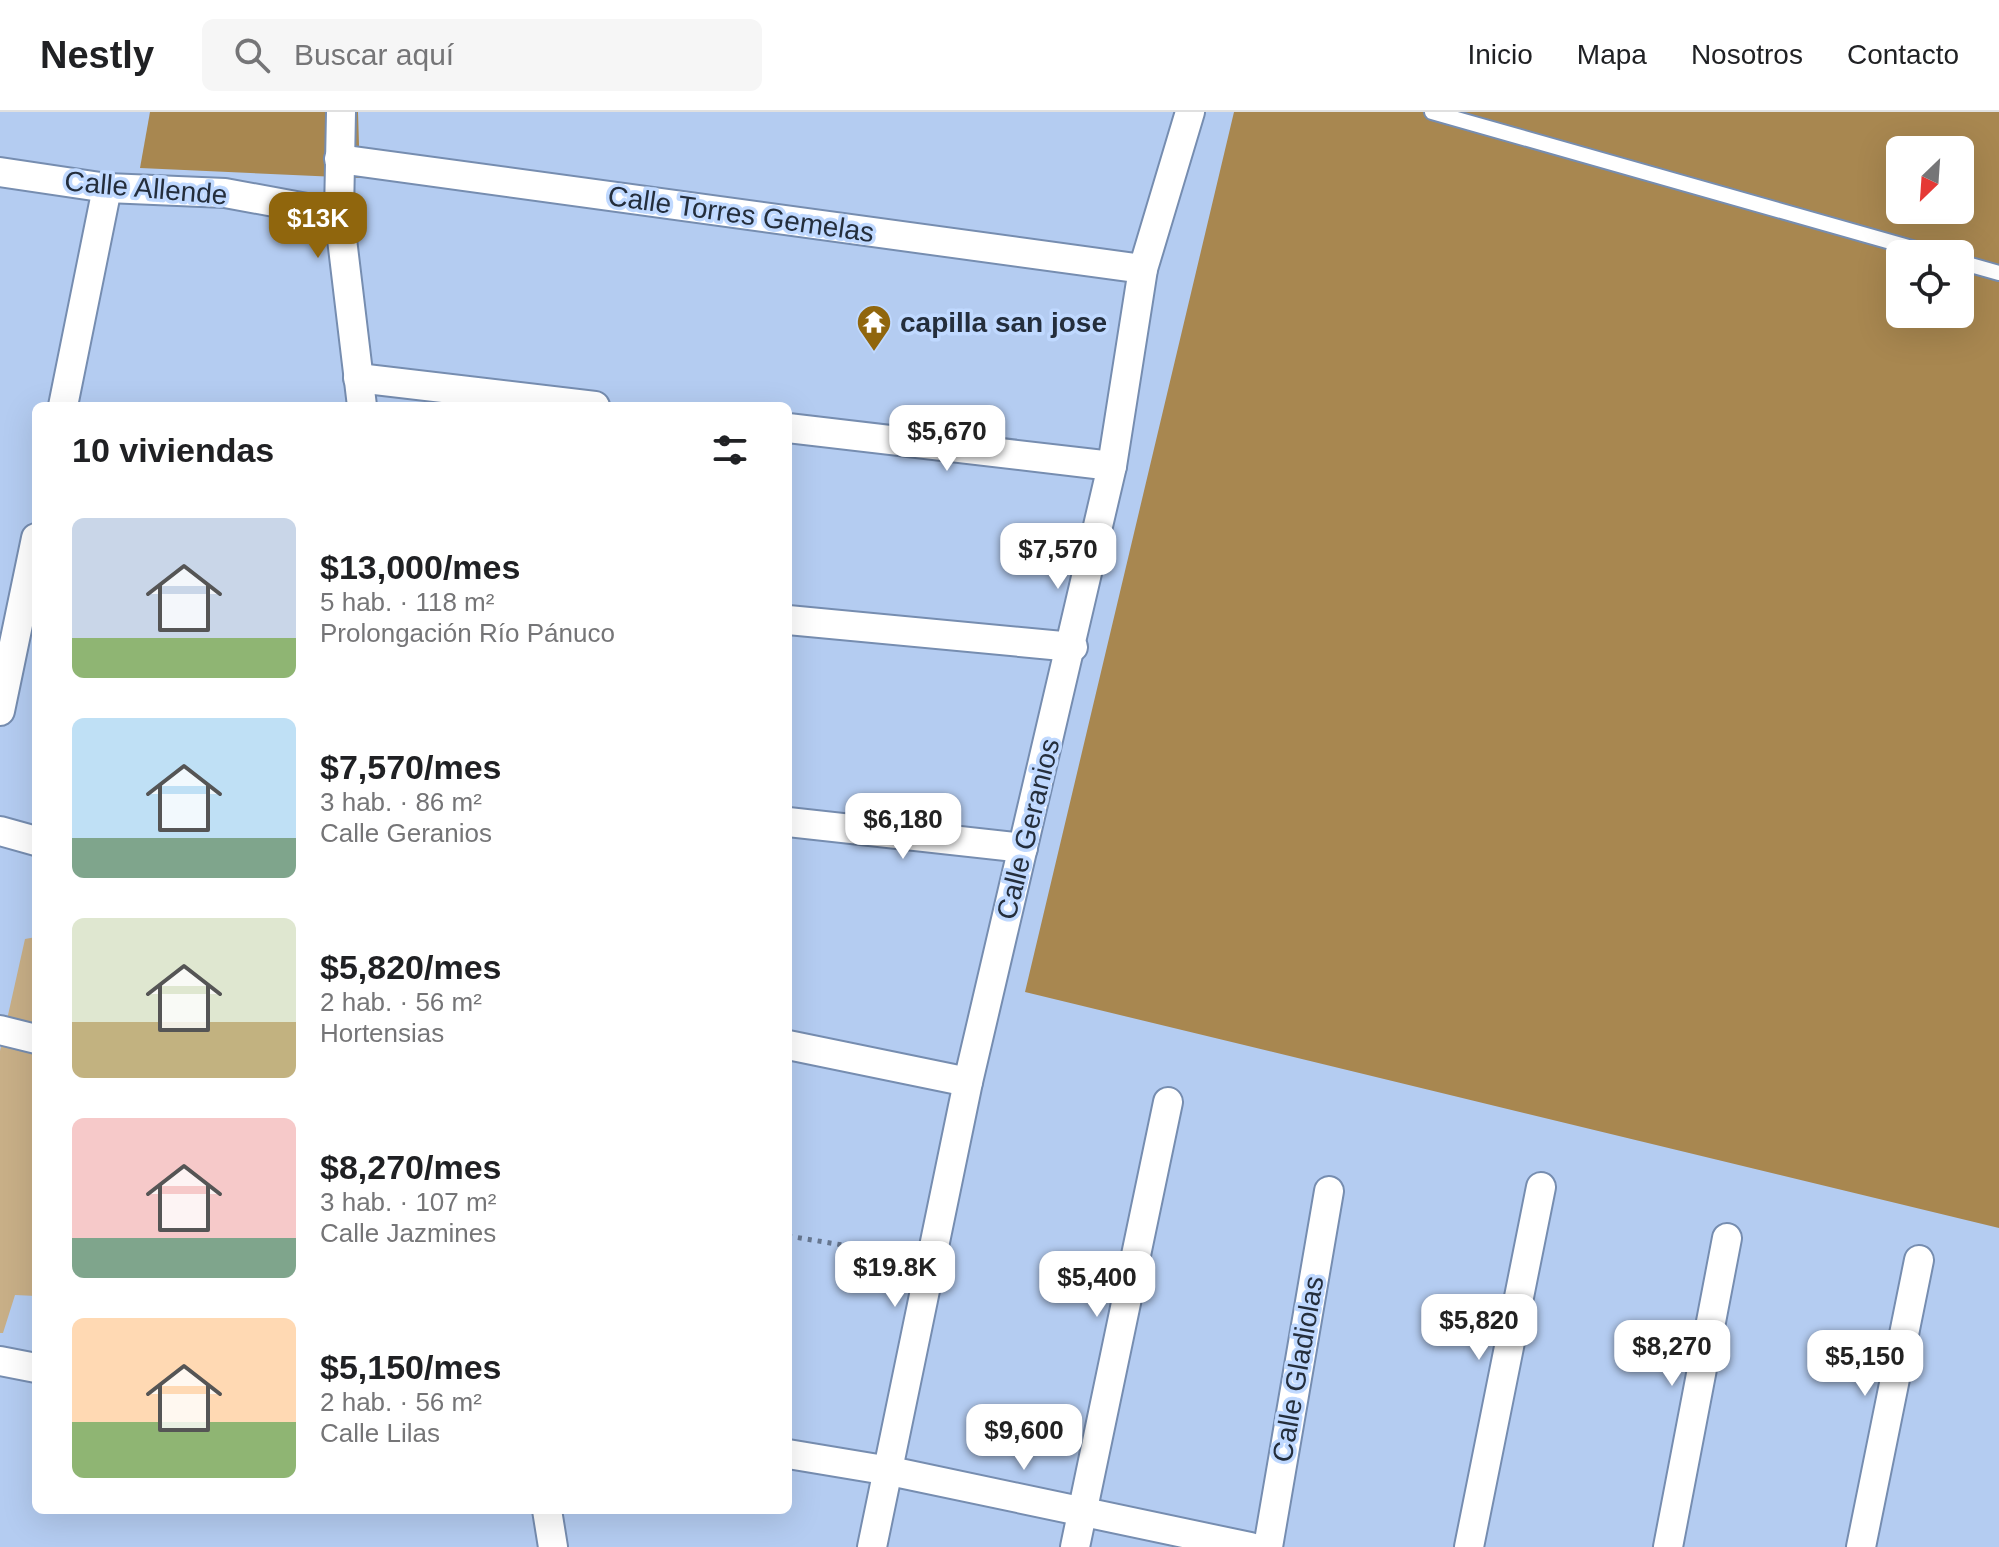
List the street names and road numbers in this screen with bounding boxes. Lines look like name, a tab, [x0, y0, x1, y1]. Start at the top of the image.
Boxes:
street label: Calle Allende	[63, 165, 229, 211]
street label: Calle Torres Gemelas	[606, 180, 876, 248]
street label: Calle Geranios	[991, 735, 1065, 923]
street label: Calle Gladiolas	[1266, 1274, 1330, 1464]

